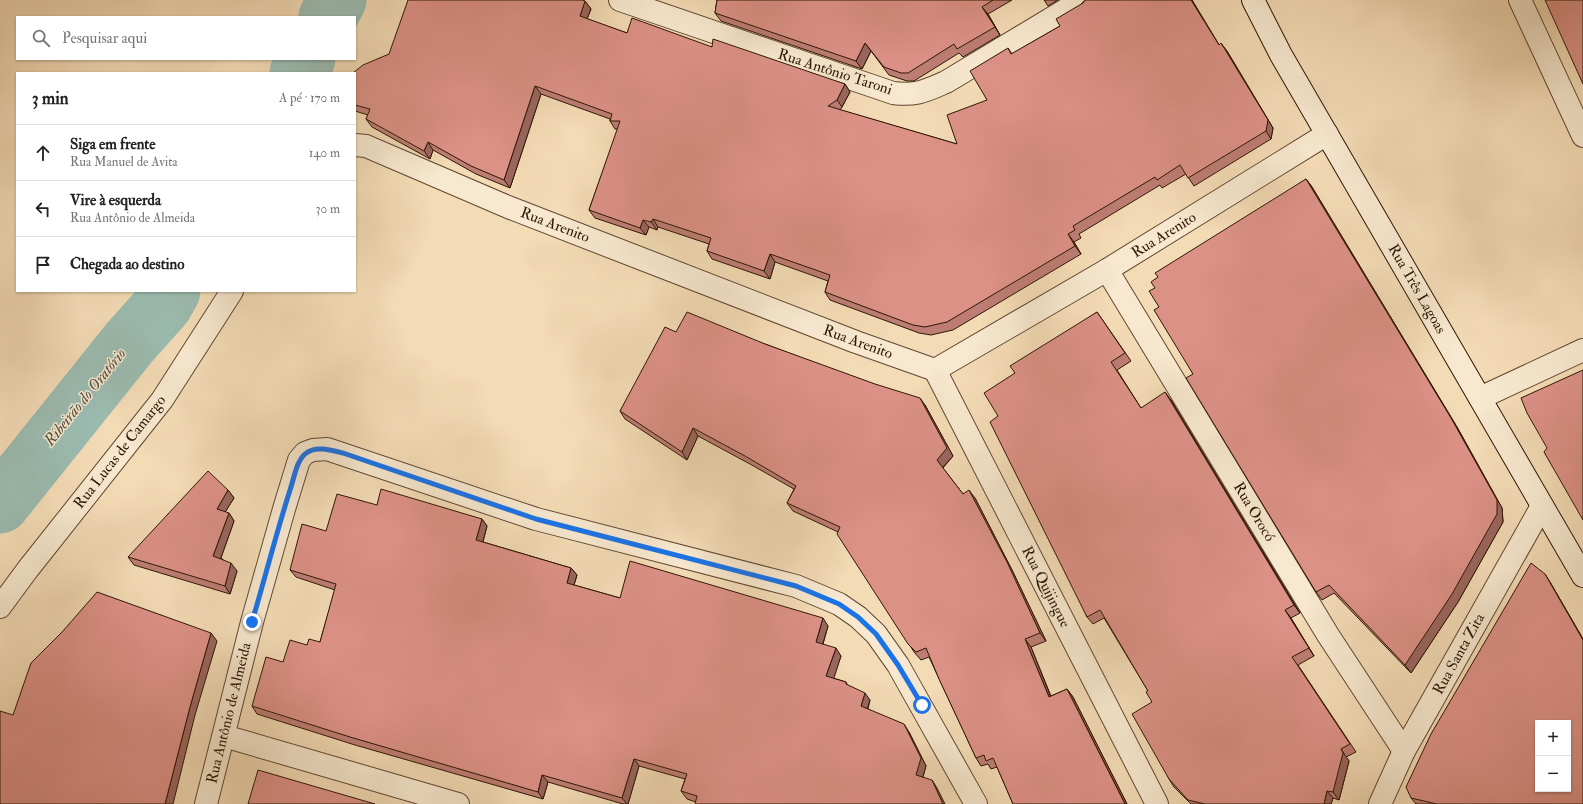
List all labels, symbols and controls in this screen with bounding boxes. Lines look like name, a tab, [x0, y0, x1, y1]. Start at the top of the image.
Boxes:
search box	[16, 16, 356, 60]
icon: search	[30, 27, 52, 49]
text: Pesquisar aqui	[62, 29, 147, 48]
street label: Rua Antônio Taroni	[775, 45, 895, 99]
text: 3 min	[32, 88, 69, 109]
text: A pé · 170 m	[279, 90, 340, 106]
text: Siga em frente	[70, 135, 156, 154]
icon: ahead	[32, 142, 54, 164]
text: 140 m	[309, 145, 340, 161]
text: Rua Manuel de Avita	[70, 154, 178, 170]
text: Vire à esquerda	[70, 191, 161, 210]
icon: left	[32, 198, 54, 220]
text: 30 m	[316, 201, 340, 217]
street label: Rua Arenito	[518, 203, 592, 247]
street label: Rua Arenito	[1128, 208, 1200, 262]
text: Rua Antônio de Almeida	[70, 210, 195, 226]
street label: Rua Três Lagoas	[1384, 241, 1450, 337]
icon: arrive	[32, 254, 54, 276]
text: Chegada ao destino	[70, 255, 185, 274]
street label: Rua Arenito	[821, 321, 895, 363]
water label: Ribeirão do Oratório	[39, 344, 131, 451]
street label: Rua Lucas de Camargo	[70, 392, 170, 512]
street label: Rua Orocó	[1229, 479, 1279, 545]
street label: Rua Quijingue	[1017, 543, 1075, 631]
street label: Rua Santa Zita	[1429, 609, 1490, 698]
route end	[243, 613, 261, 631]
street label: Rua Antônio de Almeida	[202, 640, 256, 785]
route start	[913, 696, 931, 714]
map controls	[1535, 720, 1571, 792]
button: +	[1535, 720, 1571, 756]
button: −	[1535, 756, 1571, 792]

